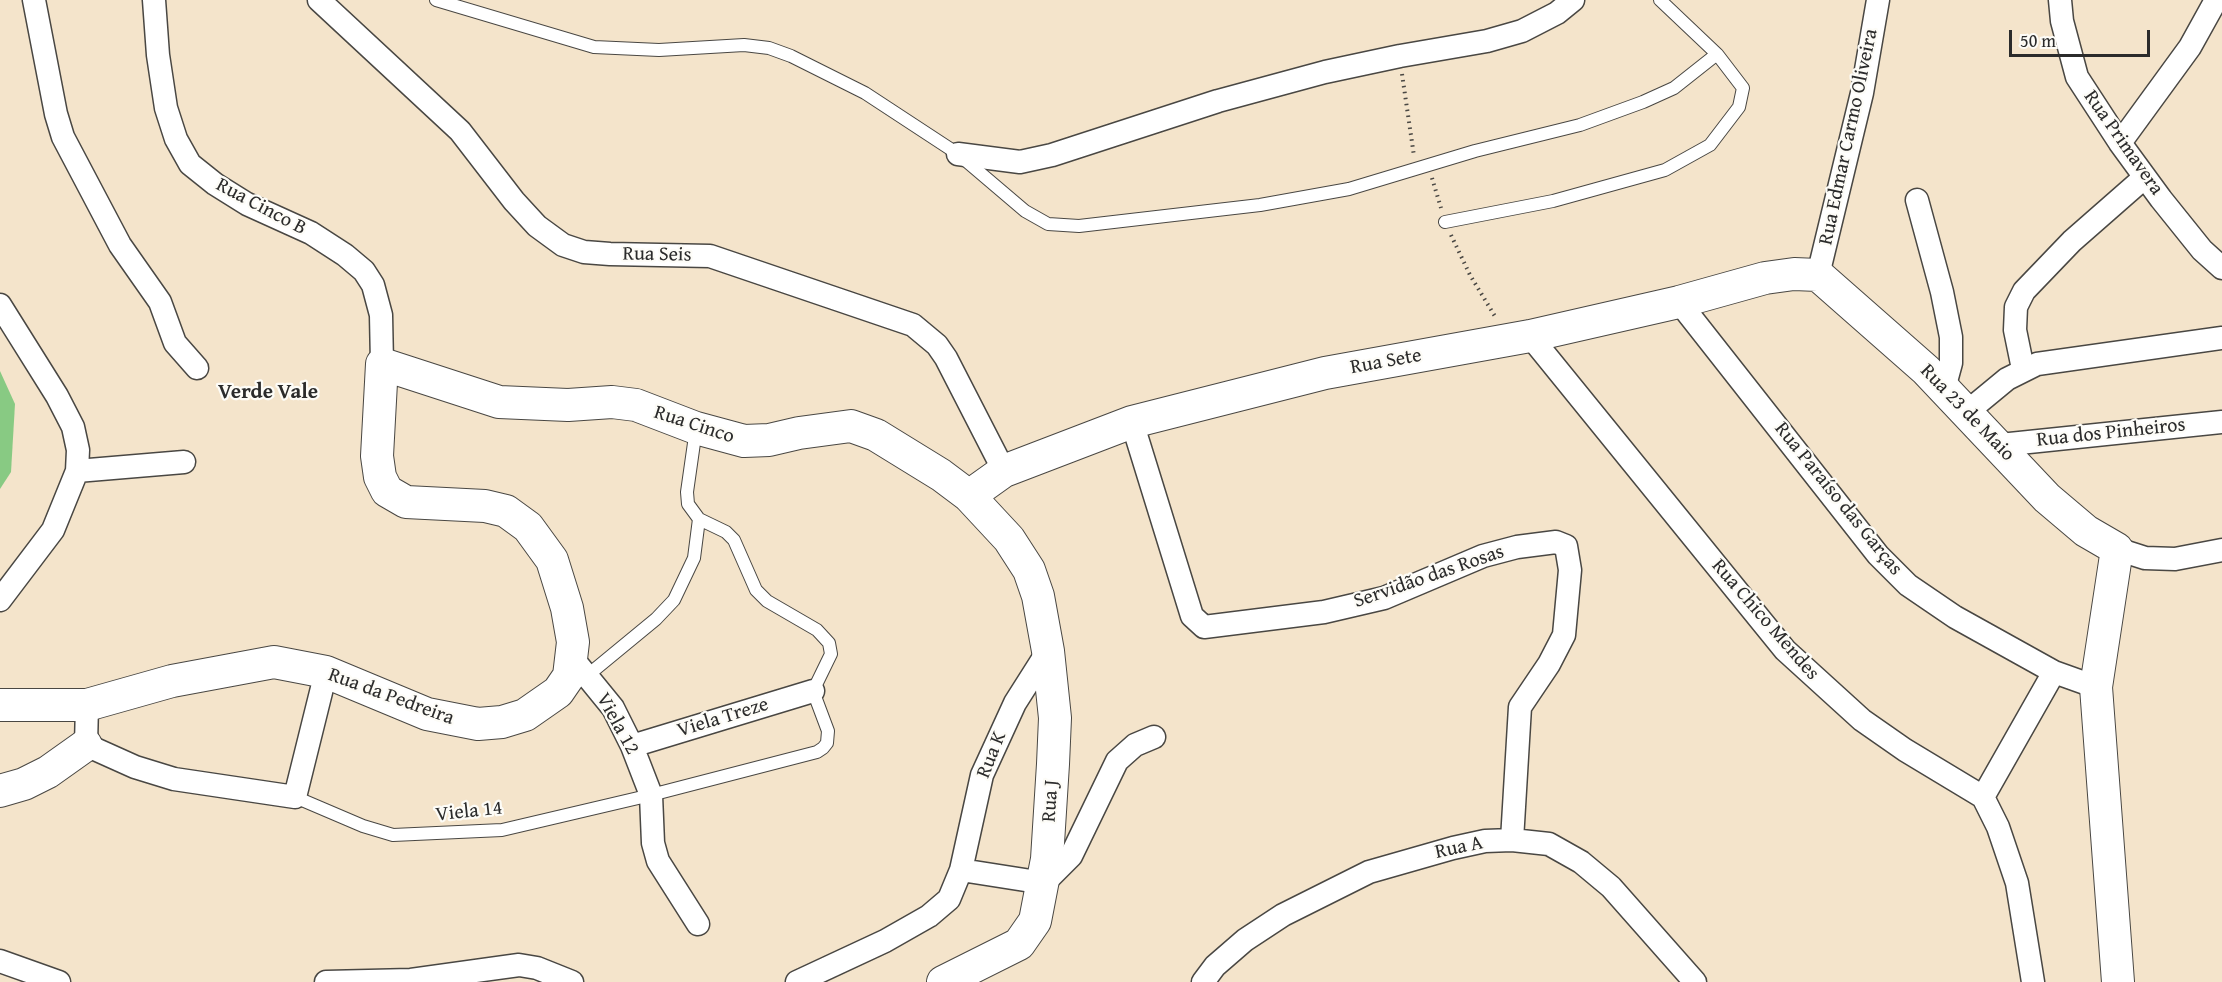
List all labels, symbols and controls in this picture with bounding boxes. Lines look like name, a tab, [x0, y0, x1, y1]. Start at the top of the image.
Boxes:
scale bar	[2012, 18, 2153, 56]
street label: Rua Edmar Carmo Oliveira	[1814, 27, 1884, 247]
text: 50 m	[2020, 27, 2056, 54]
street label: Rua Primavera	[2078, 86, 2168, 200]
street label: Rua Cinco B	[212, 173, 310, 241]
street label: Rua Seis	[622, 242, 692, 268]
street label: Rua Sete	[1349, 344, 1423, 380]
street label: Rua 23 de Maio	[1915, 359, 2019, 467]
district label: Verde Vale	[218, 380, 318, 406]
street label: Rua Cinco	[651, 401, 737, 449]
street label: Rua dos Pinheiros	[2035, 413, 2187, 453]
street label: Rua Paraíso das Garças	[1769, 418, 1907, 580]
street label: Servidão das Rosas	[1351, 540, 1507, 614]
street label: Rua Chico Mendes	[1706, 555, 1824, 685]
street label: Rua da Pedreira	[325, 663, 457, 731]
street label: Viela 12	[590, 689, 644, 759]
street label: Viela Treze	[674, 693, 772, 743]
street label: Rua K	[972, 728, 1012, 782]
street label: Rua J	[1038, 779, 1064, 823]
street label: Viela 14	[435, 797, 503, 827]
street label: Rua A	[1433, 831, 1485, 865]

